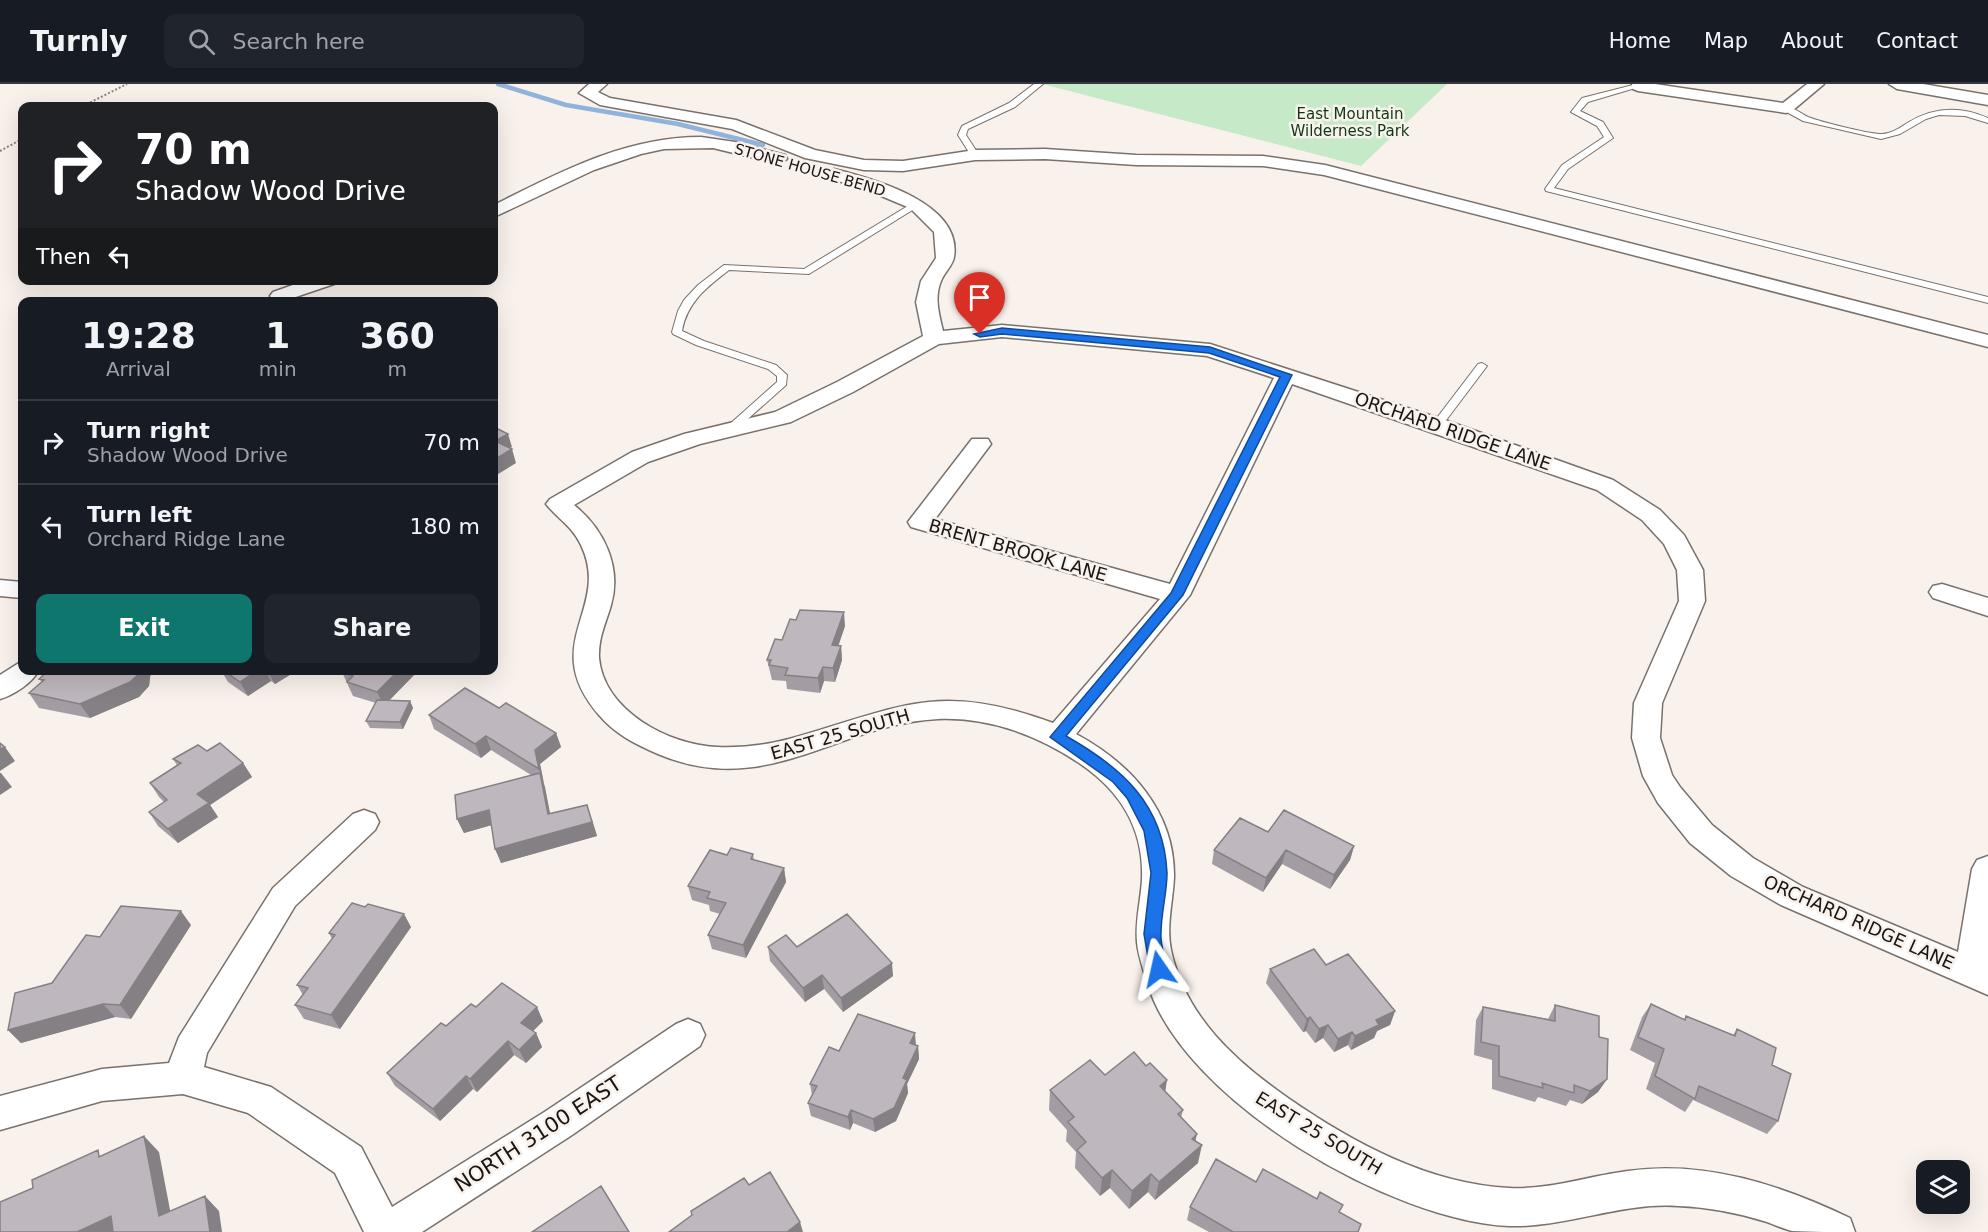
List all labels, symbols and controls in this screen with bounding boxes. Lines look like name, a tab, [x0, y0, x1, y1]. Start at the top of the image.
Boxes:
search box	[164, 14, 584, 68]
text: Turnly	[30, 25, 128, 58]
icon: search	[185, 25, 218, 58]
text: Search here	[233, 29, 365, 54]
text: Home	[1609, 29, 1671, 53]
text: Map	[1704, 29, 1748, 53]
text: About	[1781, 29, 1843, 53]
text: Contact	[1876, 29, 1958, 53]
park label: East Mountain Wilderness Park	[1290, 105, 1410, 140]
text: 70 m	[135, 125, 252, 174]
icon: right	[36, 126, 114, 204]
street label: STONE HOUSE BEND	[732, 140, 888, 200]
text: Shadow Wood Drive	[135, 175, 406, 206]
icon: left	[103, 240, 136, 273]
text: Then	[36, 244, 91, 269]
pin	[954, 272, 1005, 334]
icon: arrive	[963, 281, 996, 314]
text: 19:28	[81, 315, 196, 356]
text: 1	[265, 315, 290, 356]
text: 360	[360, 315, 435, 356]
text: Arrival	[106, 357, 171, 381]
text: min	[259, 357, 297, 381]
text: m	[388, 357, 407, 381]
street label: ORCHARD RIDGE LANE	[1352, 387, 1554, 475]
text: Turn right	[87, 418, 210, 443]
icon: right	[36, 426, 69, 459]
text: 70 m	[424, 430, 480, 455]
text: Shadow Wood Drive	[87, 443, 288, 467]
text: Turn left	[87, 502, 192, 527]
icon: left	[36, 510, 69, 543]
text: 180 m	[410, 514, 480, 539]
street label: BRENT BROOK LANE	[926, 514, 1110, 586]
text: Orchard Ridge Lane	[87, 527, 285, 551]
button: Exit	[36, 594, 252, 663]
button: Share	[264, 594, 480, 663]
street label: EAST 25 SOUTH	[768, 704, 912, 764]
street label: ORCHARD RIDGE LANE	[1760, 870, 1958, 974]
position arrow	[1127, 937, 1191, 1001]
street label: NORTH 3100 EAST	[450, 1071, 626, 1197]
street label: EAST 25 SOUTH	[1252, 1087, 1386, 1179]
map controls	[1916, 1160, 1970, 1214]
button: layers	[1916, 1160, 1970, 1214]

